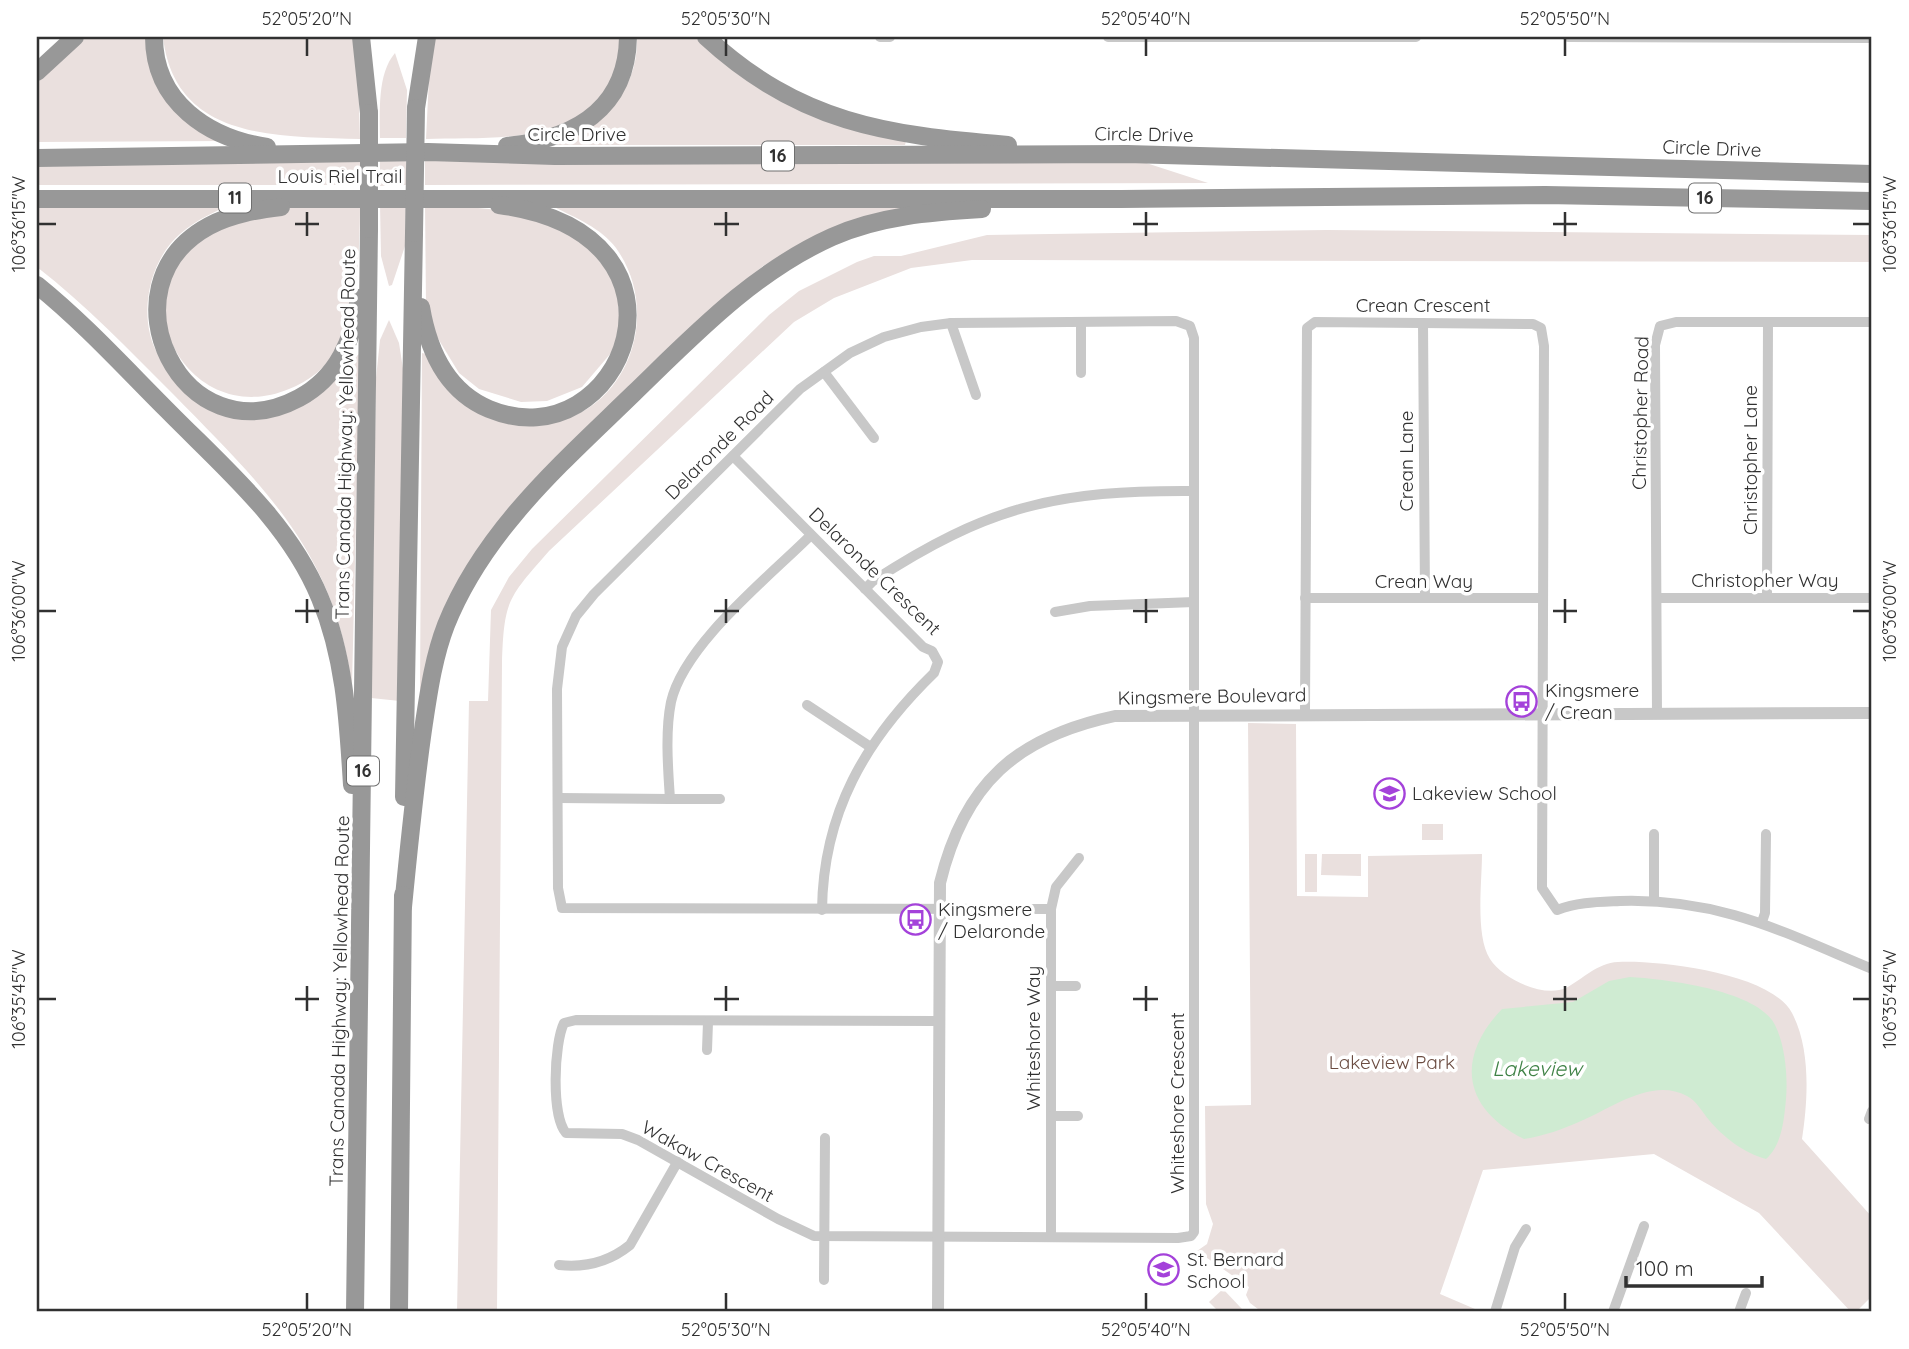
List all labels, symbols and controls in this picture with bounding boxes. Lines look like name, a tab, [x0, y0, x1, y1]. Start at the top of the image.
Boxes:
text: 52°05'20"N	[262, 7, 352, 30]
text: 52°05'30"N	[681, 7, 771, 30]
text: 52°05'40"N	[1101, 7, 1191, 30]
text: 52°05'50"N	[1520, 7, 1610, 30]
street label: Circle Drive	[1094, 121, 1194, 147]
street label: Circle Drive	[527, 122, 627, 146]
street label: Circle Drive	[1662, 134, 1762, 162]
road number: 16	[762, 141, 794, 170]
street label: Louis Riel Trail	[277, 164, 403, 188]
text: 106°36'15"W	[7, 176, 30, 272]
text: 106°36'15"W	[1878, 176, 1901, 272]
road number: 11	[219, 183, 251, 212]
road number: 16	[1689, 183, 1721, 212]
street label: Trans Canada Highway: Yellowhead Route	[330, 248, 360, 620]
street label: Crean Crescent	[1356, 293, 1490, 317]
street label: Christopher Road	[1627, 336, 1653, 490]
street label: Delaronde Road	[659, 385, 779, 505]
street label: Christopher Lane	[1738, 385, 1762, 535]
street label: Crean Lane	[1394, 410, 1418, 512]
street label: Delaronde Crescent	[804, 502, 946, 640]
text: 106°36'00"W	[7, 560, 30, 662]
text: 106°36'00"W	[1878, 560, 1901, 662]
street label: Christopher Way	[1691, 568, 1839, 592]
street label: Crean Way	[1375, 569, 1473, 593]
place label: Kingsmere / Crean	[1545, 678, 1639, 724]
street label: Kingsmere Boulevard	[1117, 682, 1307, 710]
bus stop icon: Kingsmere / Crean	[1505, 684, 1539, 718]
road number: 16	[347, 756, 379, 786]
school or university icon: Lakeview School	[1372, 776, 1406, 810]
place label: Lakeview School	[1412, 781, 1557, 805]
street label: Trans Canada Highway: Yellowhead Route	[324, 815, 354, 1187]
place label: Kingsmere / Delaronde	[938, 897, 1045, 943]
bus stop icon: Kingsmere / Delaronde	[898, 903, 932, 937]
text: 106°35'45"W	[7, 949, 30, 1049]
text: 106°35'45"W	[1878, 949, 1901, 1049]
street label: Whiteshore Way	[1021, 966, 1045, 1110]
street label: Whiteshore Crescent	[1165, 1012, 1189, 1194]
park label: Lakeview Park	[1329, 1050, 1455, 1074]
water label: Lakeview	[1492, 1055, 1584, 1081]
street label: Wakaw Crescent	[638, 1115, 778, 1207]
scale bar	[1626, 1244, 1762, 1288]
place label: St. Bernard School	[1187, 1247, 1284, 1293]
school or university icon: St. Bernard School	[1147, 1253, 1181, 1287]
text: 100 m	[1636, 1255, 1694, 1281]
text: 52°05'20"N	[262, 1318, 352, 1341]
text: 52°05'30"N	[681, 1318, 771, 1341]
text: 52°05'40"N	[1101, 1318, 1191, 1341]
text: 52°05'50"N	[1520, 1318, 1610, 1341]

